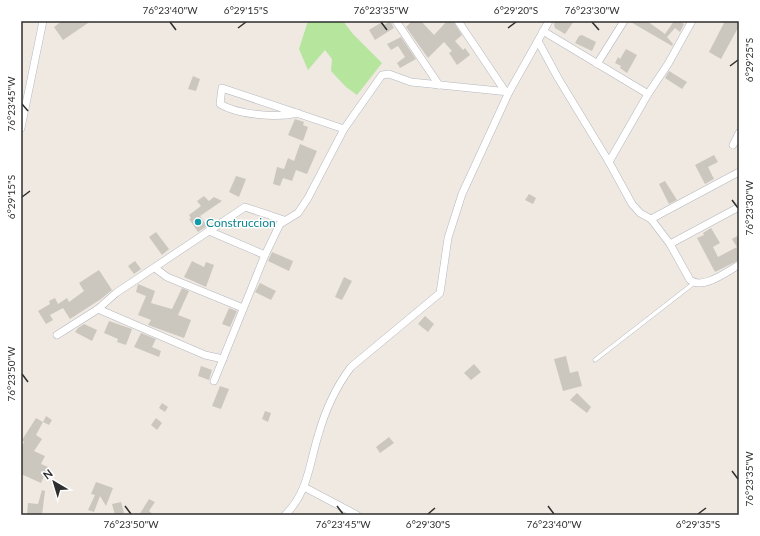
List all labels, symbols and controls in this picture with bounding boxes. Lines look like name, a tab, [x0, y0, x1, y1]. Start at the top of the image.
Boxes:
text: 76°23'40"W	[142, 4, 198, 16]
text: 6°29'15"S	[224, 4, 268, 16]
text: 76°23'35"W	[353, 4, 409, 16]
text: 6°29'20"S	[494, 4, 538, 16]
text: 76°23'30"W	[564, 4, 620, 16]
text: 6°29'25"S	[743, 38, 755, 82]
text: 76°23'45"W	[5, 76, 17, 132]
text: 6°29'15"S	[5, 175, 17, 219]
text: 76°23'30"W	[743, 180, 755, 236]
place label: Construccion	[206, 215, 276, 230]
marker: Construccion	[193, 217, 203, 227]
text: 76°23'50"W	[5, 346, 17, 402]
text: 76°23'35"W	[743, 451, 755, 507]
north arrow	[34, 462, 74, 502]
text: N	[40, 466, 55, 481]
text: 76°23'50"W	[103, 518, 159, 530]
text: 76°23'45"W	[315, 518, 371, 530]
text: 6°29'30"S	[406, 518, 450, 530]
text: 76°23'40"W	[526, 518, 582, 530]
text: 6°29'35"S	[676, 518, 720, 530]

